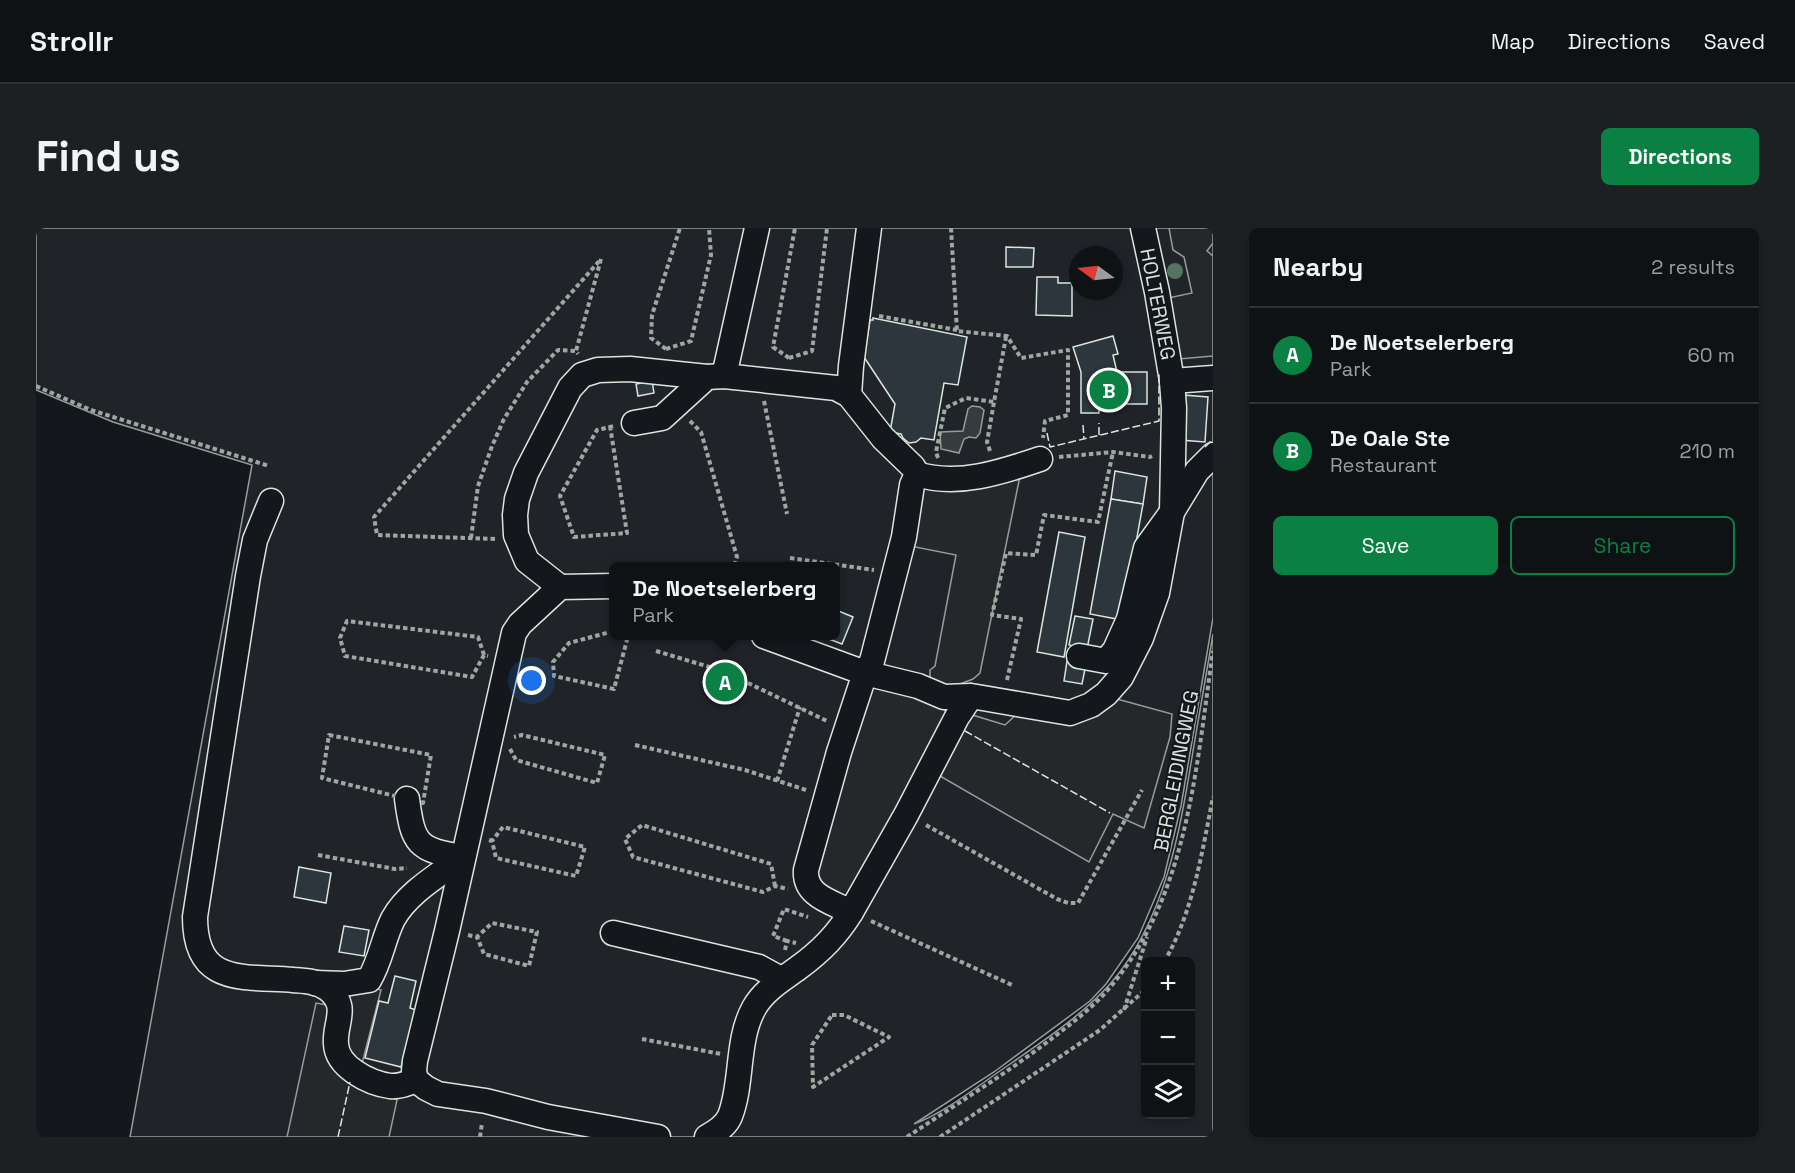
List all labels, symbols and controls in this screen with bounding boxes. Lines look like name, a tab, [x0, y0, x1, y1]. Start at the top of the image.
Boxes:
text: Strollr	[30, 23, 113, 59]
text: Map	[1491, 28, 1535, 55]
text: Directions	[1568, 28, 1671, 55]
text: Saved	[1704, 28, 1765, 55]
button: Directions	[1601, 128, 1759, 185]
text: Find us	[36, 130, 181, 183]
north arrow	[1069, 246, 1123, 300]
street label: HOLTERWEG	[1134, 246, 1182, 362]
text: Nearby	[1273, 250, 1363, 284]
text: 2 results	[1651, 254, 1735, 280]
text: De Noetselerberg	[1330, 328, 1514, 356]
text: A	[1286, 342, 1299, 368]
text: 60 m	[1688, 342, 1735, 368]
text: Park	[1330, 356, 1372, 382]
pin: B	[1090, 368, 1128, 412]
text: De Oale Ste	[1330, 424, 1450, 452]
text: B	[1286, 438, 1299, 464]
text: 210 m	[1679, 438, 1735, 464]
text: Restaurant	[1330, 452, 1437, 478]
button: Save	[1273, 516, 1498, 575]
button: Share	[1510, 516, 1735, 575]
popup	[609, 562, 840, 640]
text: De Noetselerberg	[632, 574, 817, 602]
text: Park	[632, 602, 674, 628]
pin: A	[706, 660, 744, 704]
your location	[517, 666, 546, 695]
street label: BERGLEIDINGWEG	[1148, 688, 1204, 854]
map controls	[1141, 957, 1195, 1119]
button: +	[1141, 957, 1195, 1011]
button: −	[1141, 1011, 1195, 1065]
button: layers	[1141, 1065, 1195, 1119]

